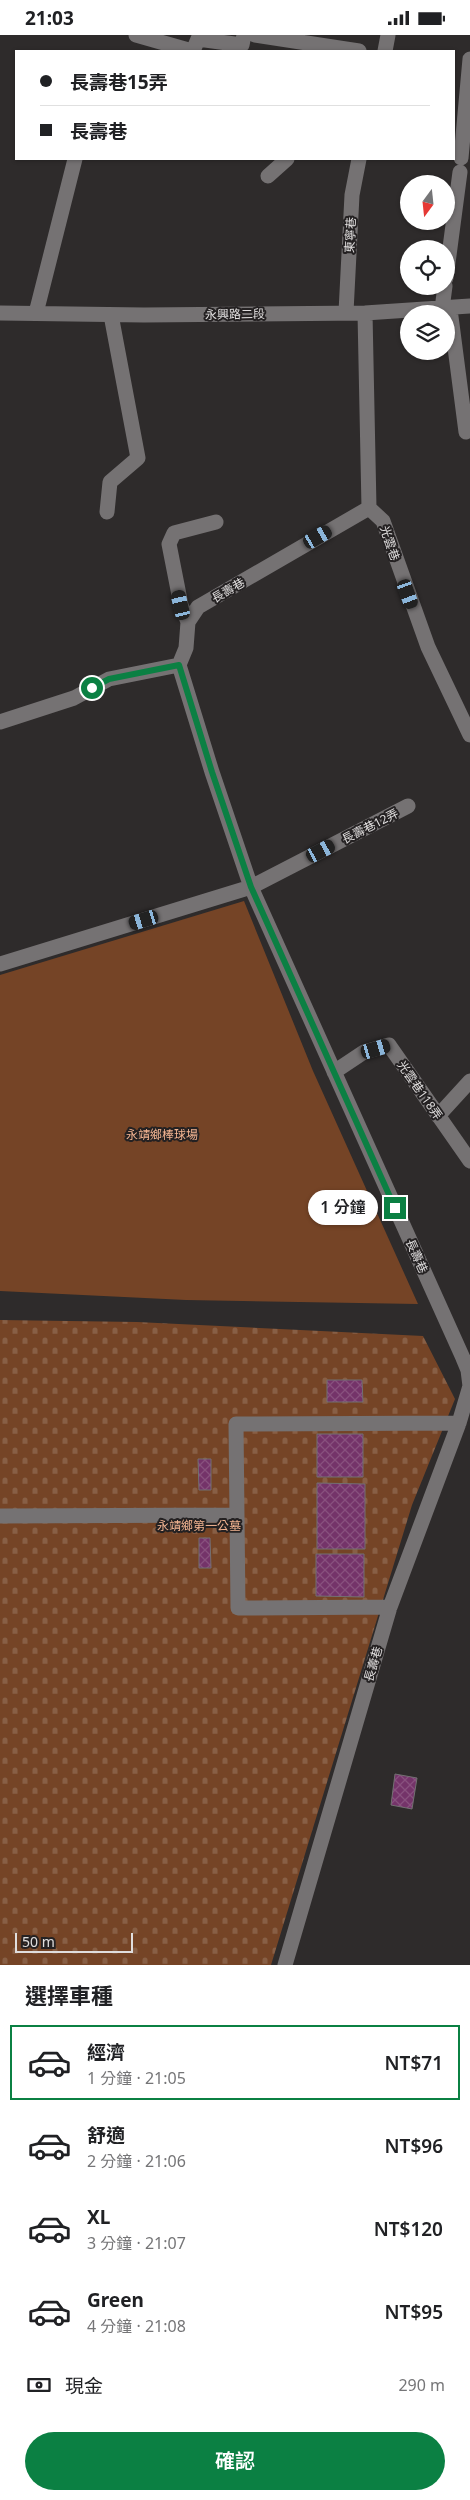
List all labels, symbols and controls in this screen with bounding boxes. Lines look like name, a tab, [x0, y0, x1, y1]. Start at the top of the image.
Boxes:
text: 21:03	[25, 5, 74, 31]
text: 長壽巷15弄	[70, 69, 168, 95]
text: 長壽巷	[70, 118, 127, 144]
north arrow	[400, 175, 455, 230]
map controls	[400, 175, 455, 360]
street label: 東寧巷	[341, 217, 359, 253]
button: locate	[400, 240, 455, 295]
street label: 永興路二段	[205, 305, 265, 323]
button: layers	[400, 305, 455, 360]
car	[301, 523, 334, 551]
street label: 光雲巷	[376, 523, 404, 563]
street label: 長壽巷	[208, 574, 248, 606]
car	[395, 577, 420, 611]
car	[170, 589, 191, 621]
route start	[81, 677, 103, 699]
street label: 長壽巷12弄	[339, 804, 401, 848]
car	[304, 837, 337, 865]
car	[127, 908, 160, 932]
car	[359, 1038, 392, 1060]
street label: 光雲巷118弄	[393, 1057, 447, 1123]
park label: 永靖鄉棒球場	[126, 1126, 198, 1143]
callout: 1 分鐘	[308, 1191, 378, 1225]
text: 1 分鐘	[320, 1196, 366, 1218]
route end	[384, 1197, 406, 1219]
street label: 長壽巷	[402, 1236, 432, 1276]
park label: 永靖鄉第一公墓	[157, 1517, 241, 1534]
street label: 長壽巷	[360, 1644, 386, 1684]
scale bar	[15, 1930, 132, 1953]
text: 50 m	[22, 1932, 55, 1951]
text: 選擇車種	[25, 1980, 113, 2010]
text: 經濟	[87, 2039, 125, 2065]
icon: car	[27, 2040, 72, 2085]
text: NT$71	[385, 2050, 443, 2076]
text: 1 分鐘 · 21:05	[87, 2067, 186, 2089]
text: 舒適	[87, 2122, 125, 2148]
icon: car	[27, 2123, 72, 2168]
text: NT$96	[385, 2133, 443, 2159]
text: 2 分鐘 · 21:06	[87, 2150, 186, 2172]
text: XL	[87, 2204, 110, 2230]
icon: car	[27, 2206, 72, 2251]
text: NT$120	[374, 2216, 443, 2242]
text: 3 分鐘 · 21:07	[87, 2232, 186, 2254]
text: Green	[87, 2287, 144, 2313]
icon: car	[27, 2289, 72, 2334]
text: NT$95	[385, 2299, 443, 2325]
text: 4 分鐘 · 21:08	[87, 2315, 186, 2337]
icon: cash	[25, 2371, 53, 2399]
text: 現金	[65, 2373, 103, 2399]
text: 290 m	[398, 2374, 445, 2396]
button: 確認	[25, 2432, 445, 2490]

